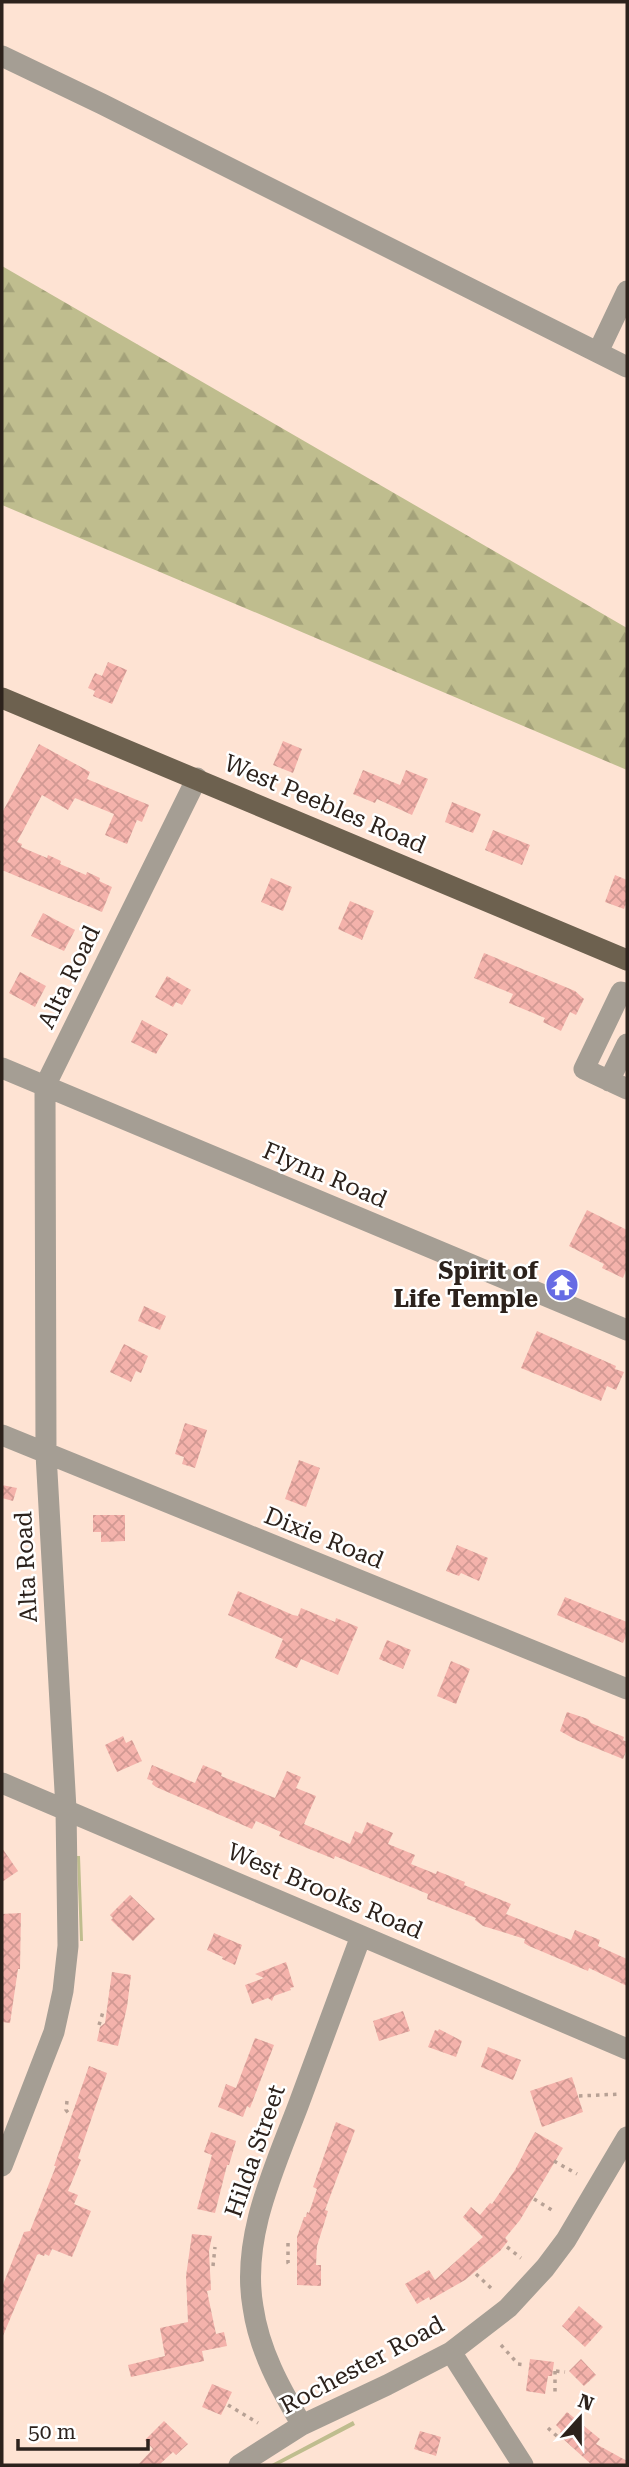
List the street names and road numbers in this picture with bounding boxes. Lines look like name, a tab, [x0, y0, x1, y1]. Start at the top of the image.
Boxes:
street label: West Peebles Road	[220, 749, 430, 859]
street label: Alta Road	[32, 921, 106, 1033]
street label: Flynn Road	[259, 1136, 391, 1214]
street label: Dixie Road	[260, 1501, 388, 1575]
street label: Alta Road	[9, 1511, 43, 1623]
street label: West Brooks Road	[223, 1837, 427, 1945]
street label: Hilda Street	[219, 2081, 291, 2221]
street label: Rochester Road	[275, 2310, 449, 2420]

